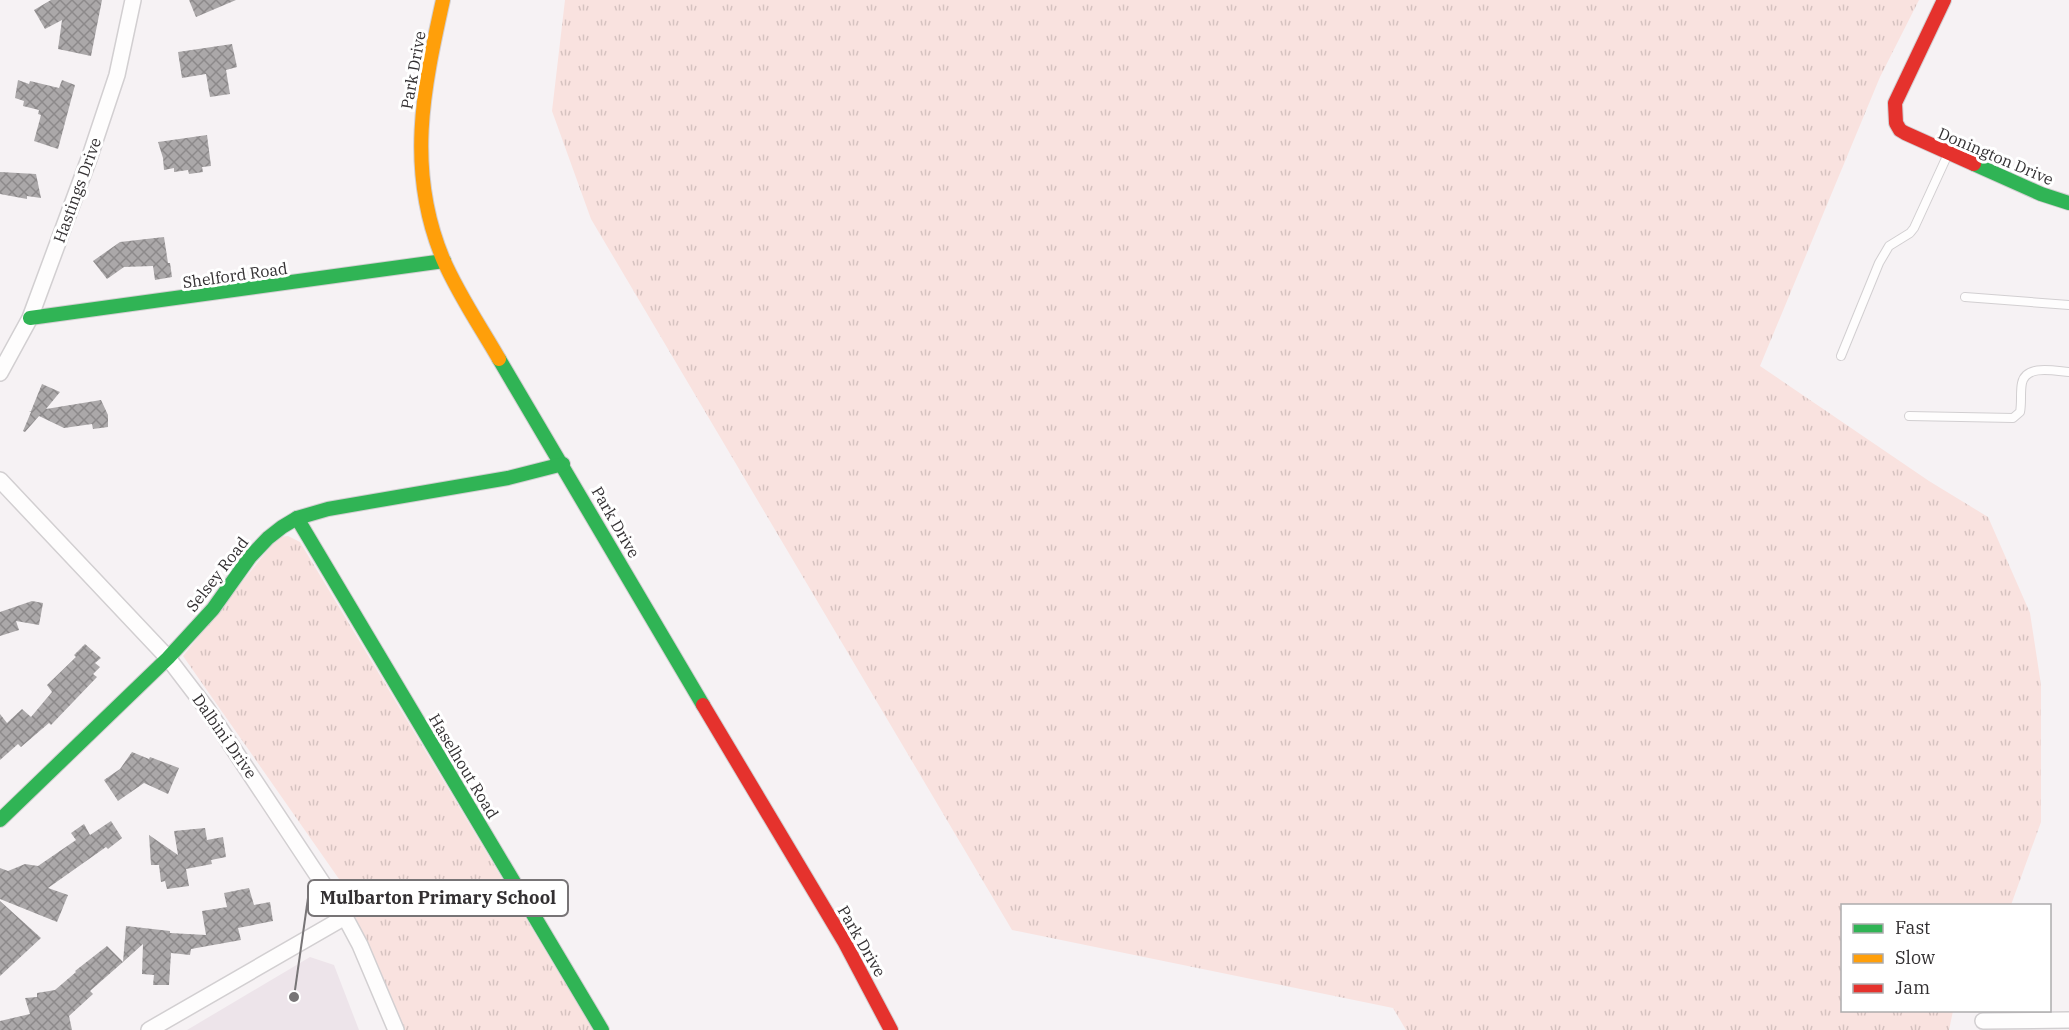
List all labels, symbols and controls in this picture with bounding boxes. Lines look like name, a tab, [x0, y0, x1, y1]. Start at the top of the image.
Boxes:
street label: Park Drive	[396, 29, 430, 111]
street label: Donington Drive	[1935, 123, 2057, 189]
street label: Hastings Drive	[49, 135, 105, 245]
street label: Shelford Road	[181, 258, 289, 292]
street label: Park Drive	[588, 483, 644, 561]
street label: Selsey Road	[182, 532, 253, 615]
street label: Dalbini Drive	[188, 690, 262, 782]
street label: Haselhout Road	[425, 710, 503, 822]
callout: Mulbarton Primary School	[308, 880, 568, 916]
text: Mulbarton Primary School	[320, 886, 556, 909]
street label: Park Drive	[834, 902, 890, 980]
legend	[1841, 904, 2051, 1012]
text: Fast	[1895, 916, 1930, 939]
text: Slow	[1895, 946, 1935, 969]
text: Jam	[1895, 976, 1930, 999]

